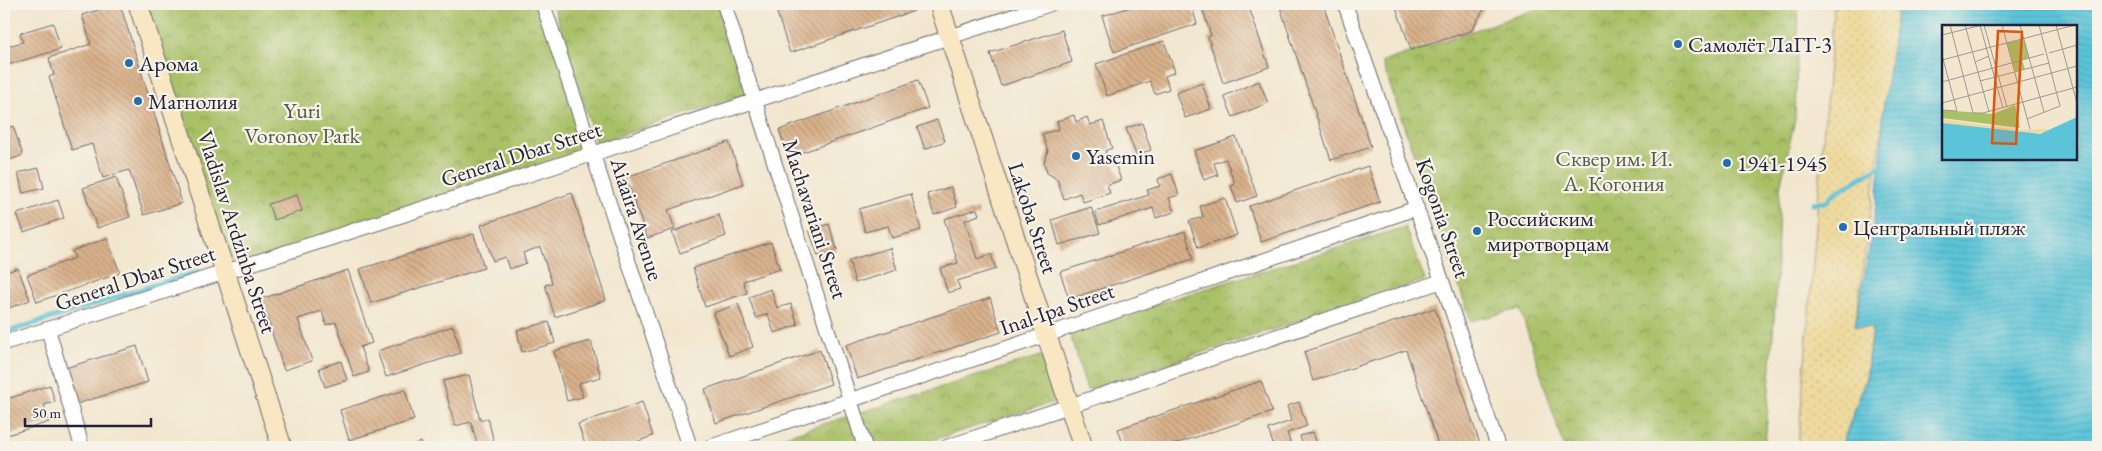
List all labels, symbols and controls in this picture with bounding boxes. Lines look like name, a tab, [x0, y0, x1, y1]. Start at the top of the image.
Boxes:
inset map	[1942, 25, 2077, 160]
place label: Самолёт ЛаГГ-3	[1688, 30, 1832, 59]
marker: Самолёт ЛаГГ-3	[1672, 38, 1684, 50]
place label: Арома	[138, 49, 199, 78]
marker: Арома	[123, 57, 135, 69]
place label: Магнолия	[148, 87, 238, 116]
marker: Магнолия	[132, 95, 144, 107]
park label: Yuri Voronov Park	[244, 96, 360, 150]
street label: General Dbar Street	[437, 114, 605, 194]
street label: Vladislav Ardzinba Street	[191, 127, 284, 337]
street label: Machavariani Street	[776, 136, 854, 303]
place label: Yasemin	[1086, 142, 1155, 171]
park label: Сквер им. И. А. Когония	[1555, 144, 1673, 198]
place label: 1941-1945	[1737, 149, 1828, 178]
marker: Yasemin	[1070, 150, 1082, 162]
street label: Aiaaira Avenue	[603, 153, 671, 284]
street label: Kogonia Street	[1409, 154, 1477, 282]
marker: 1941-1945	[1721, 157, 1733, 169]
street label: Lakoba Street	[1001, 159, 1065, 277]
place label: Российским миротворцам	[1487, 204, 1609, 258]
place label: Центральный пляж	[1853, 213, 2026, 242]
marker: Центральный пляж	[1837, 221, 1849, 233]
marker: Российским миротворцам	[1471, 225, 1483, 237]
street label: General Dbar Street	[51, 238, 219, 318]
street label: Inal-Ipa Street	[996, 276, 1118, 342]
scale bar	[25, 396, 151, 428]
text: 50 m	[32, 403, 61, 422]

